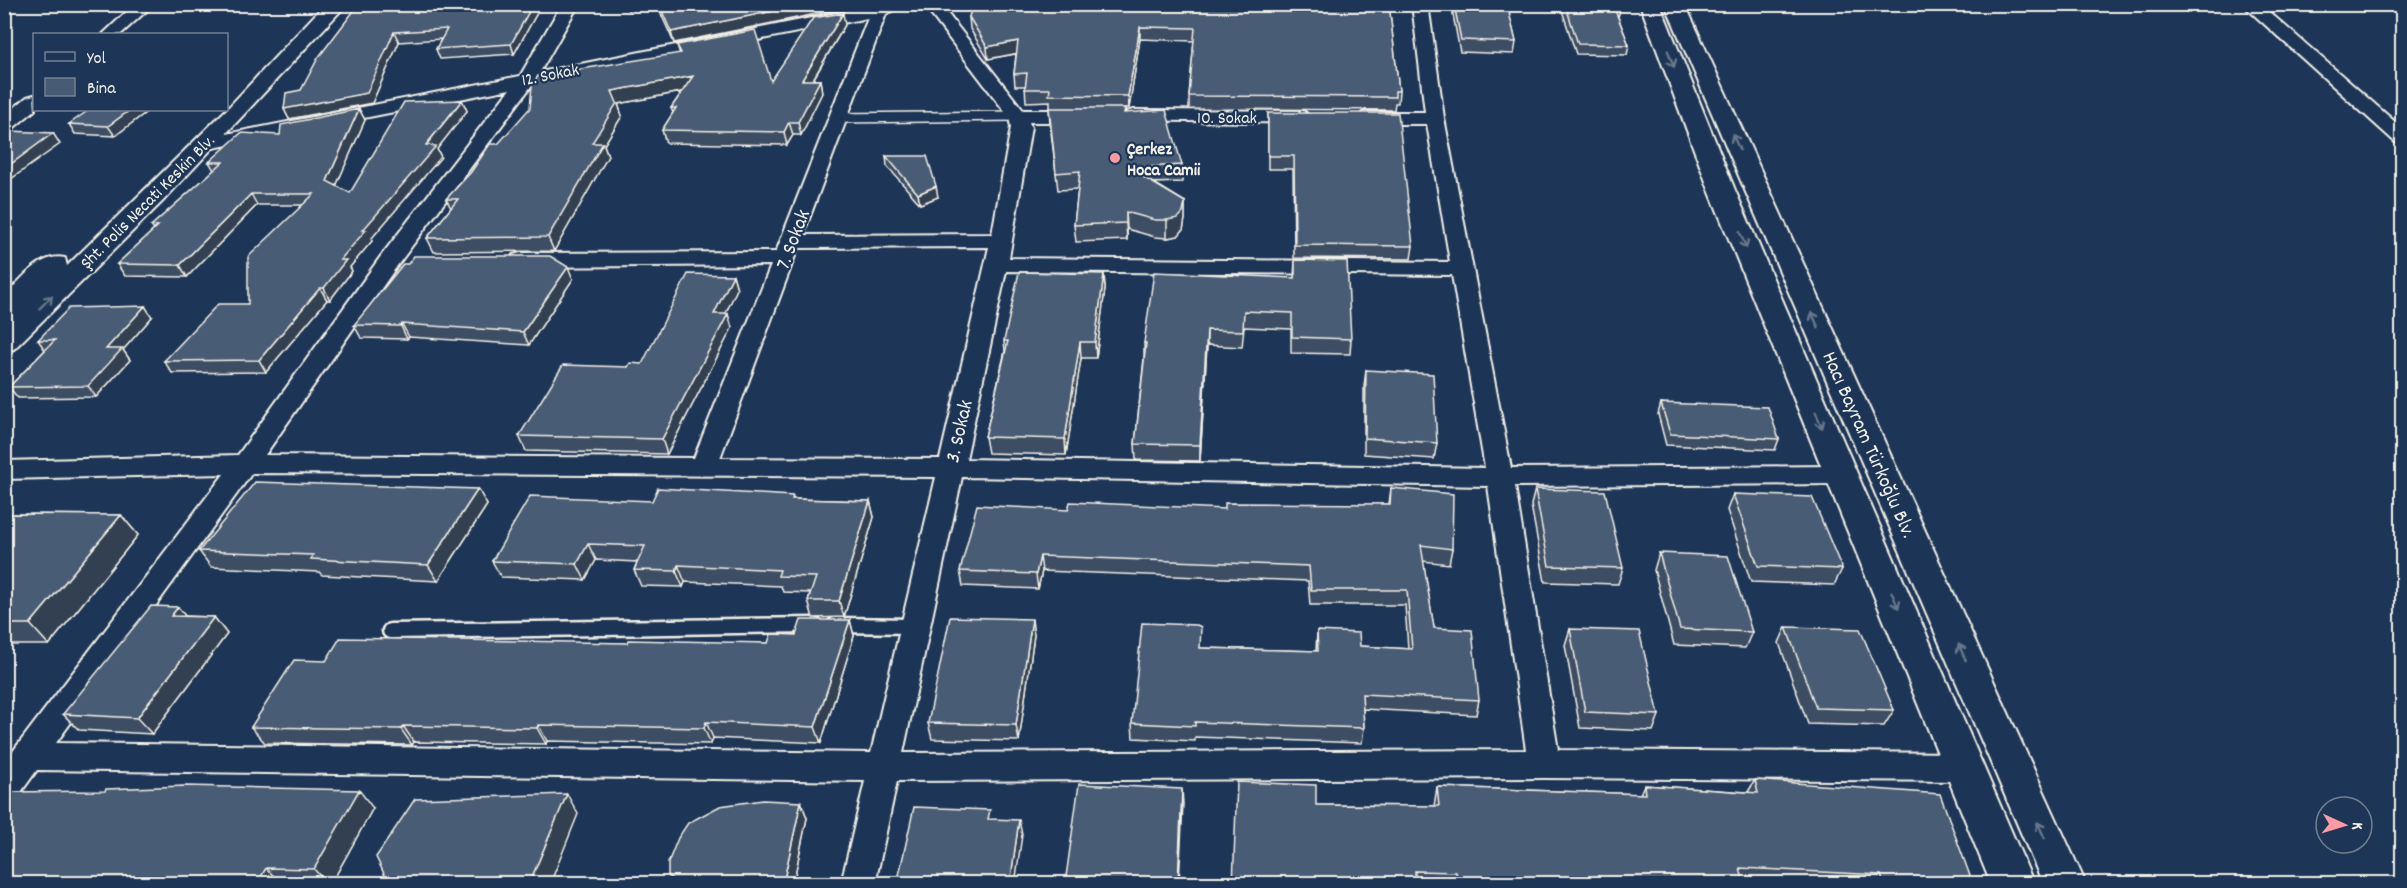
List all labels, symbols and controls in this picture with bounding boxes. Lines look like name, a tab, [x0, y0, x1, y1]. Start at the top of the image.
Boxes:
legend	[33, 33, 228, 111]
text: Yol	[87, 47, 107, 72]
one-way arrow	[1666, 49, 1677, 68]
street label: 12. Sokak	[520, 59, 581, 94]
text: Bina	[87, 77, 116, 102]
street label: 10. Sokak	[1197, 107, 1257, 132]
street label: Şht. Polis Necati Keskin Blv.	[76, 130, 222, 276]
one-way arrow	[1730, 133, 1741, 151]
place label: Çerkez Hoca Camii	[1127, 138, 1201, 184]
marker: Çerkez Hoca Camii	[1108, 151, 1122, 165]
street label: 7. Sokak	[770, 206, 820, 274]
one-way arrow	[1738, 230, 1749, 249]
one-way arrow	[39, 295, 54, 310]
one-way arrow	[1809, 311, 1820, 330]
street label: Hacı Bayram Türkoğlu Blv.	[1813, 347, 1922, 543]
street label: 3. Sokak	[939, 397, 983, 466]
one-way arrow	[1814, 410, 1825, 428]
one-way arrow	[1889, 590, 1901, 608]
one-way arrow	[1955, 643, 1966, 661]
north arrow	[2314, 795, 2374, 855]
text: K	[2345, 821, 2368, 831]
one-way arrow	[2034, 822, 2046, 840]

